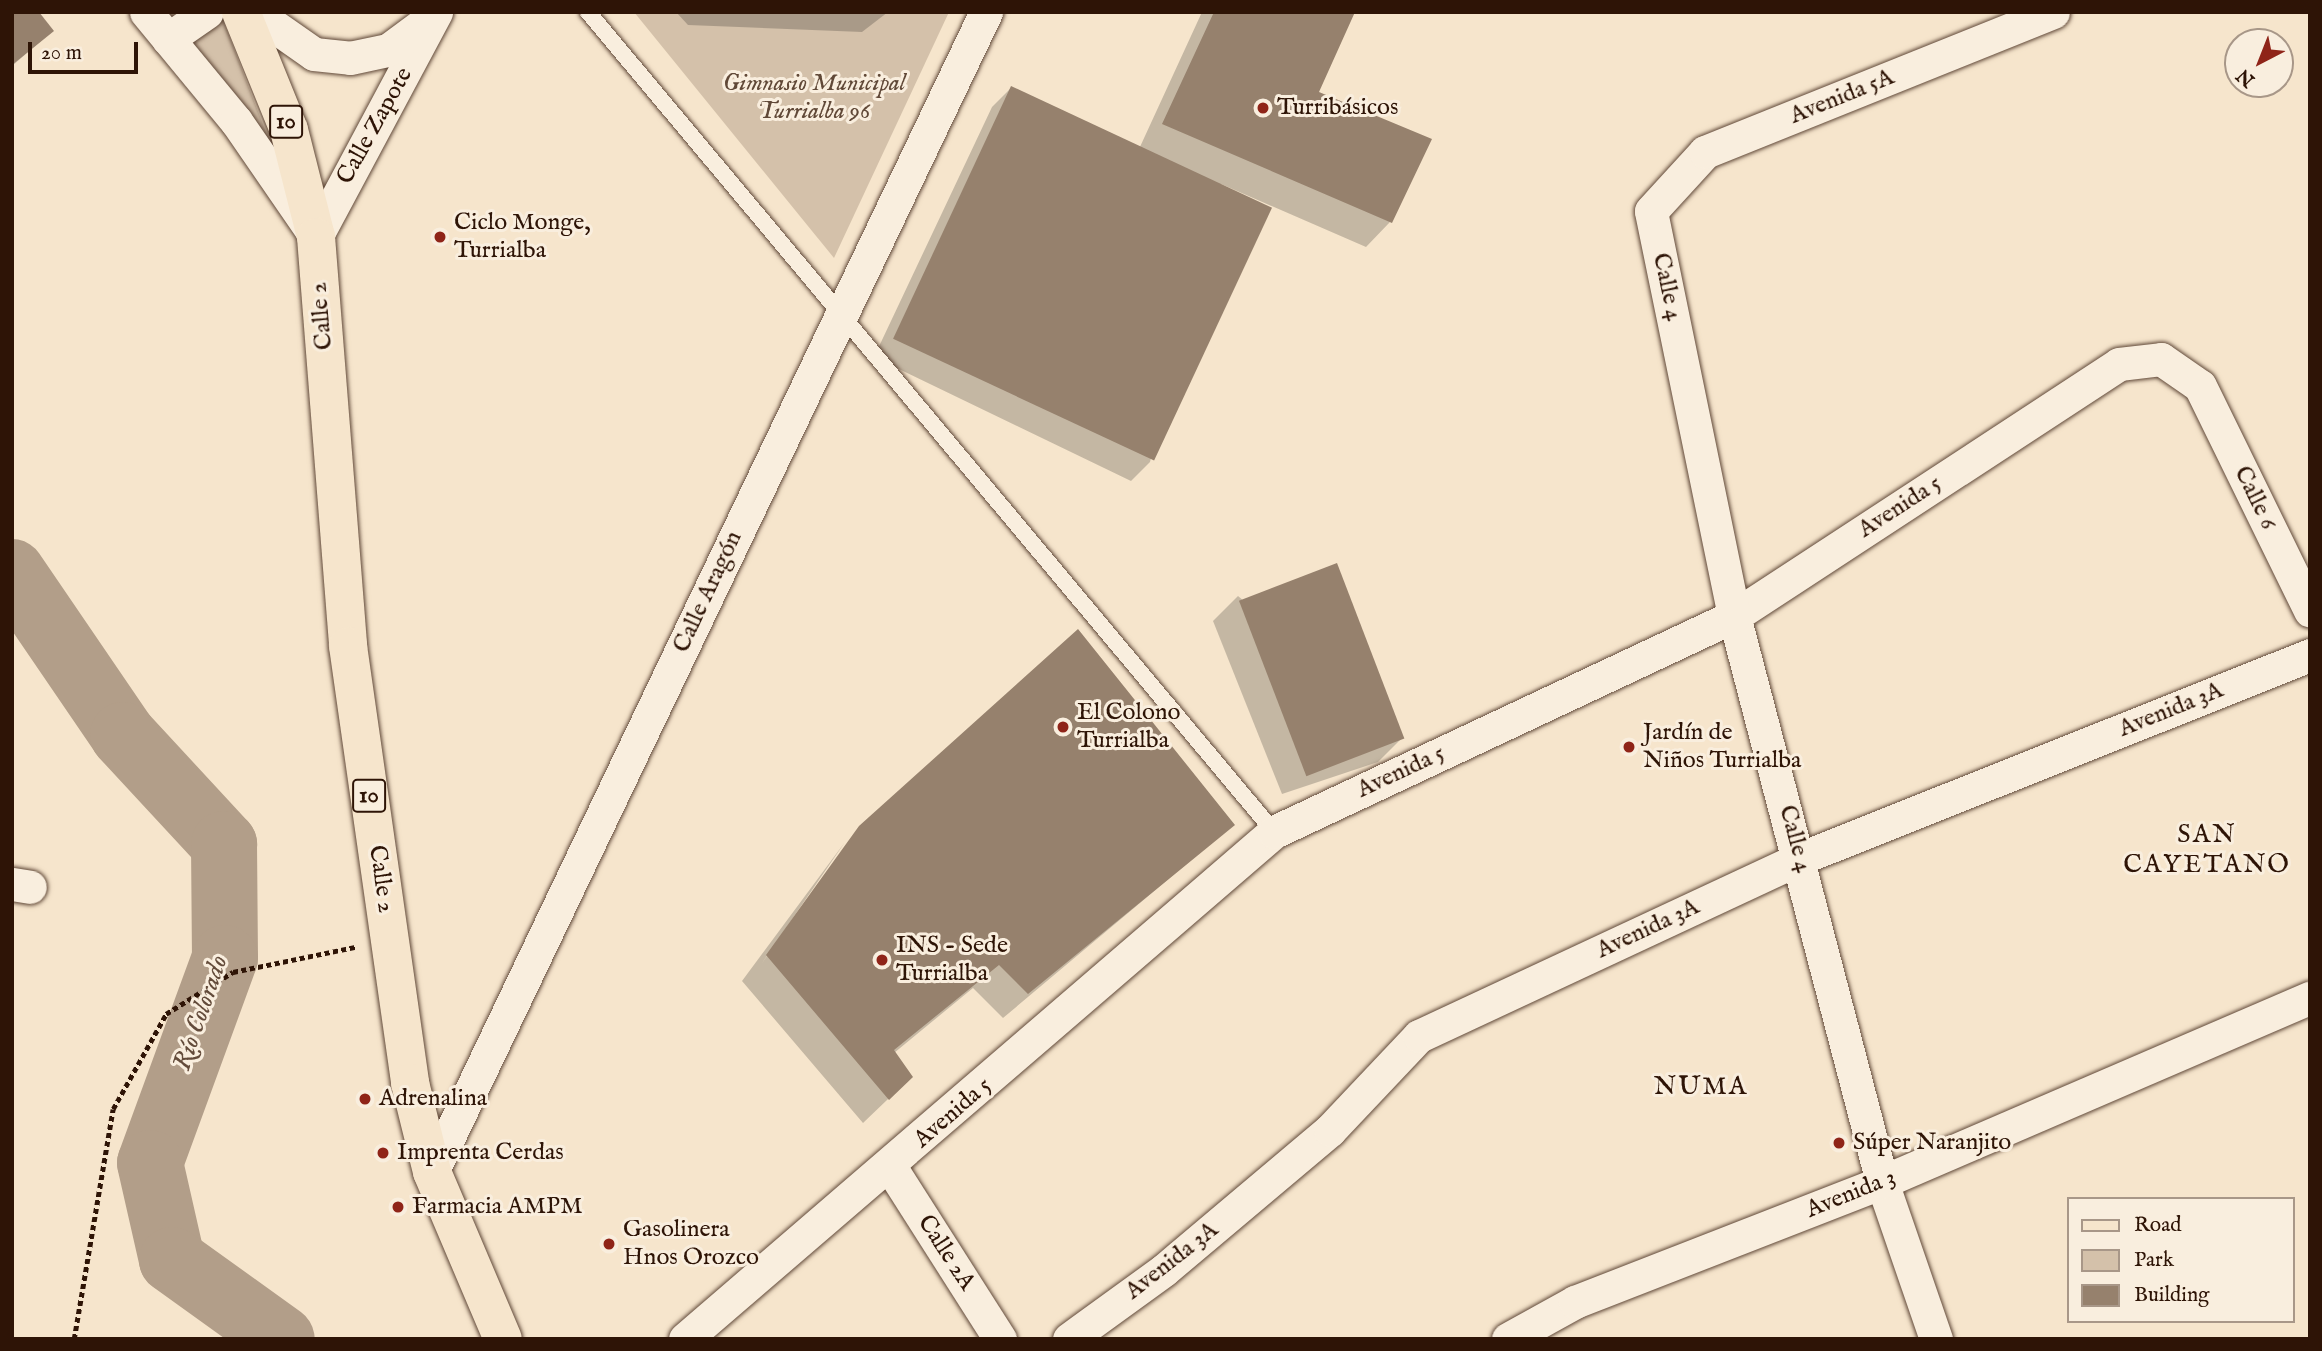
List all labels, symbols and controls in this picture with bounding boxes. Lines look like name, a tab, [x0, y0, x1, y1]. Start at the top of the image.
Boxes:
scale bar	[32, 28, 142, 72]
north arrow	[2224, 28, 2294, 98]
text: 20 m	[41, 40, 82, 67]
street label: Calle Zapote	[331, 63, 419, 189]
street label: Avenida 5A	[1786, 63, 1898, 131]
text: N	[2232, 63, 2260, 92]
park label: Gimnasio Municipal Turrialba 96	[723, 70, 905, 126]
place label: Turribásicos	[1277, 94, 1398, 122]
marker: Turribásicos	[1255, 100, 1271, 116]
road number: 10	[268, 102, 304, 141]
place label: Ciclo Monge, Turrialba	[454, 209, 591, 265]
marker: Ciclo Monge, Turrialba	[432, 229, 448, 245]
street label: Calle 4	[1646, 250, 1688, 324]
street label: Calle 2	[305, 281, 339, 351]
street label: Calle 6	[2227, 462, 2283, 534]
street label: Avenida 5	[1853, 469, 1947, 545]
street label: Calle Aragón	[667, 527, 749, 657]
street label: Avenida 3A	[2115, 676, 2227, 744]
place label: El Colono Turrialba	[1077, 699, 1180, 755]
marker: El Colono Turrialba	[1055, 719, 1071, 735]
place label: Jardín de Niños Turrialba	[1643, 719, 1801, 775]
street label: Avenida 5	[1353, 739, 1449, 805]
marker: Jardín de Niños Turrialba	[1621, 739, 1637, 755]
road number: 10	[352, 776, 386, 816]
street label: Calle 4	[1772, 802, 1818, 876]
district label: SAN CAYETANO	[2124, 819, 2290, 880]
street label: Calle 2	[362, 843, 400, 915]
street label: Avenida 3A	[1592, 893, 1704, 965]
place label: INS - Sede Turrialba	[896, 932, 1008, 988]
water label: Río Colorado	[167, 952, 235, 1074]
marker: INS - Sede Turrialba	[874, 952, 890, 968]
street label: Avenida 5	[908, 1071, 998, 1155]
district label: NUMA	[1654, 1071, 1748, 1103]
place label: Adrenalina	[379, 1085, 487, 1113]
marker: Adrenalina	[357, 1091, 373, 1107]
place label: Súper Naranjito	[1853, 1129, 2011, 1157]
marker: Súper Naranjito	[1831, 1135, 1847, 1151]
place label: Imprenta Cerdas	[397, 1139, 564, 1167]
marker: Imprenta Cerdas	[375, 1145, 391, 1161]
street label: Avenida 3	[1802, 1163, 1900, 1225]
place label: Farmacia AMPM	[412, 1193, 583, 1221]
legend	[2066, 1197, 2294, 1323]
marker: Farmacia AMPM	[390, 1199, 406, 1215]
street label: Calle 2A	[911, 1210, 981, 1296]
text: Road	[2134, 1212, 2181, 1239]
place label: Gasolinera Hnos Orozco	[623, 1216, 759, 1272]
street label: Avenida 3A	[1120, 1216, 1224, 1306]
marker: Gasolinera Hnos Orozco	[601, 1236, 617, 1252]
text: Park	[2134, 1247, 2174, 1274]
text: Building	[2134, 1282, 2209, 1309]

